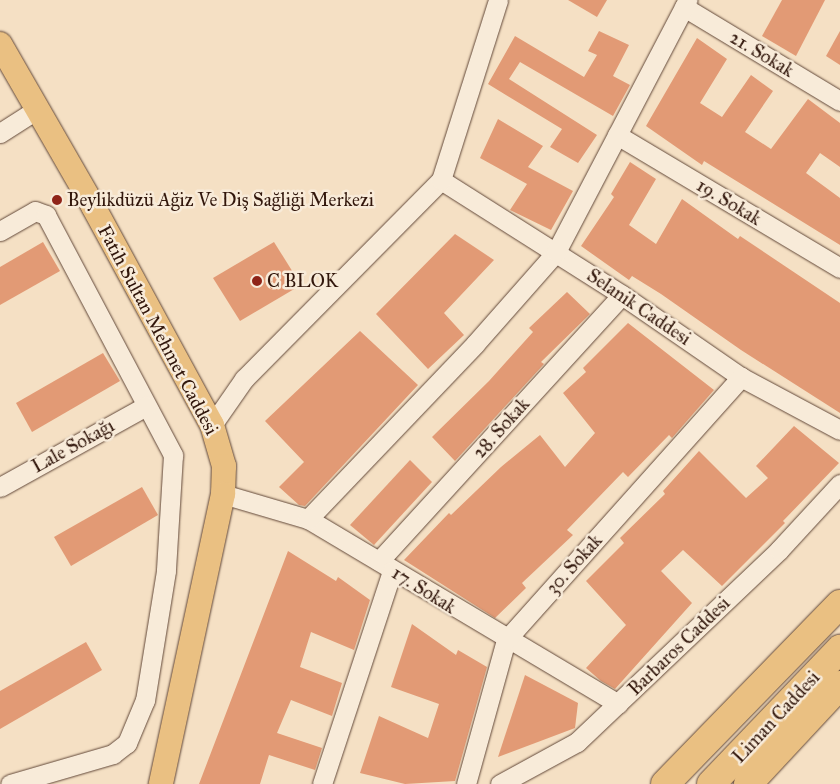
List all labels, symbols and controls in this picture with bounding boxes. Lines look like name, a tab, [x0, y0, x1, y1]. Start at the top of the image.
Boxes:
street label: 21. Sokak	[726, 26, 798, 82]
street label: 19. Sokak	[692, 174, 766, 230]
place label: Beylikdüzü Ağiz Ve Diş Sağliği Merkezi	[67, 189, 374, 211]
marker: Beylikdüzü Ağiz Ve Diş Sağliği Merkezi	[51, 194, 63, 206]
street label: Fatih Sultan Mehmet Caddesi	[93, 221, 223, 439]
street label: Selanik Caddesi	[583, 264, 695, 350]
place label: C BLOK	[267, 270, 338, 292]
marker: C BLOK	[251, 275, 263, 287]
street label: 28. Sokak	[468, 393, 534, 463]
street label: Lale Sokağı	[28, 414, 118, 478]
street label: 30. Sokak	[541, 529, 607, 599]
street label: 17. Sokak	[388, 561, 460, 619]
street label: Barbaros Caddesi	[623, 592, 735, 700]
street label: Liman Caddesi	[728, 666, 824, 768]

